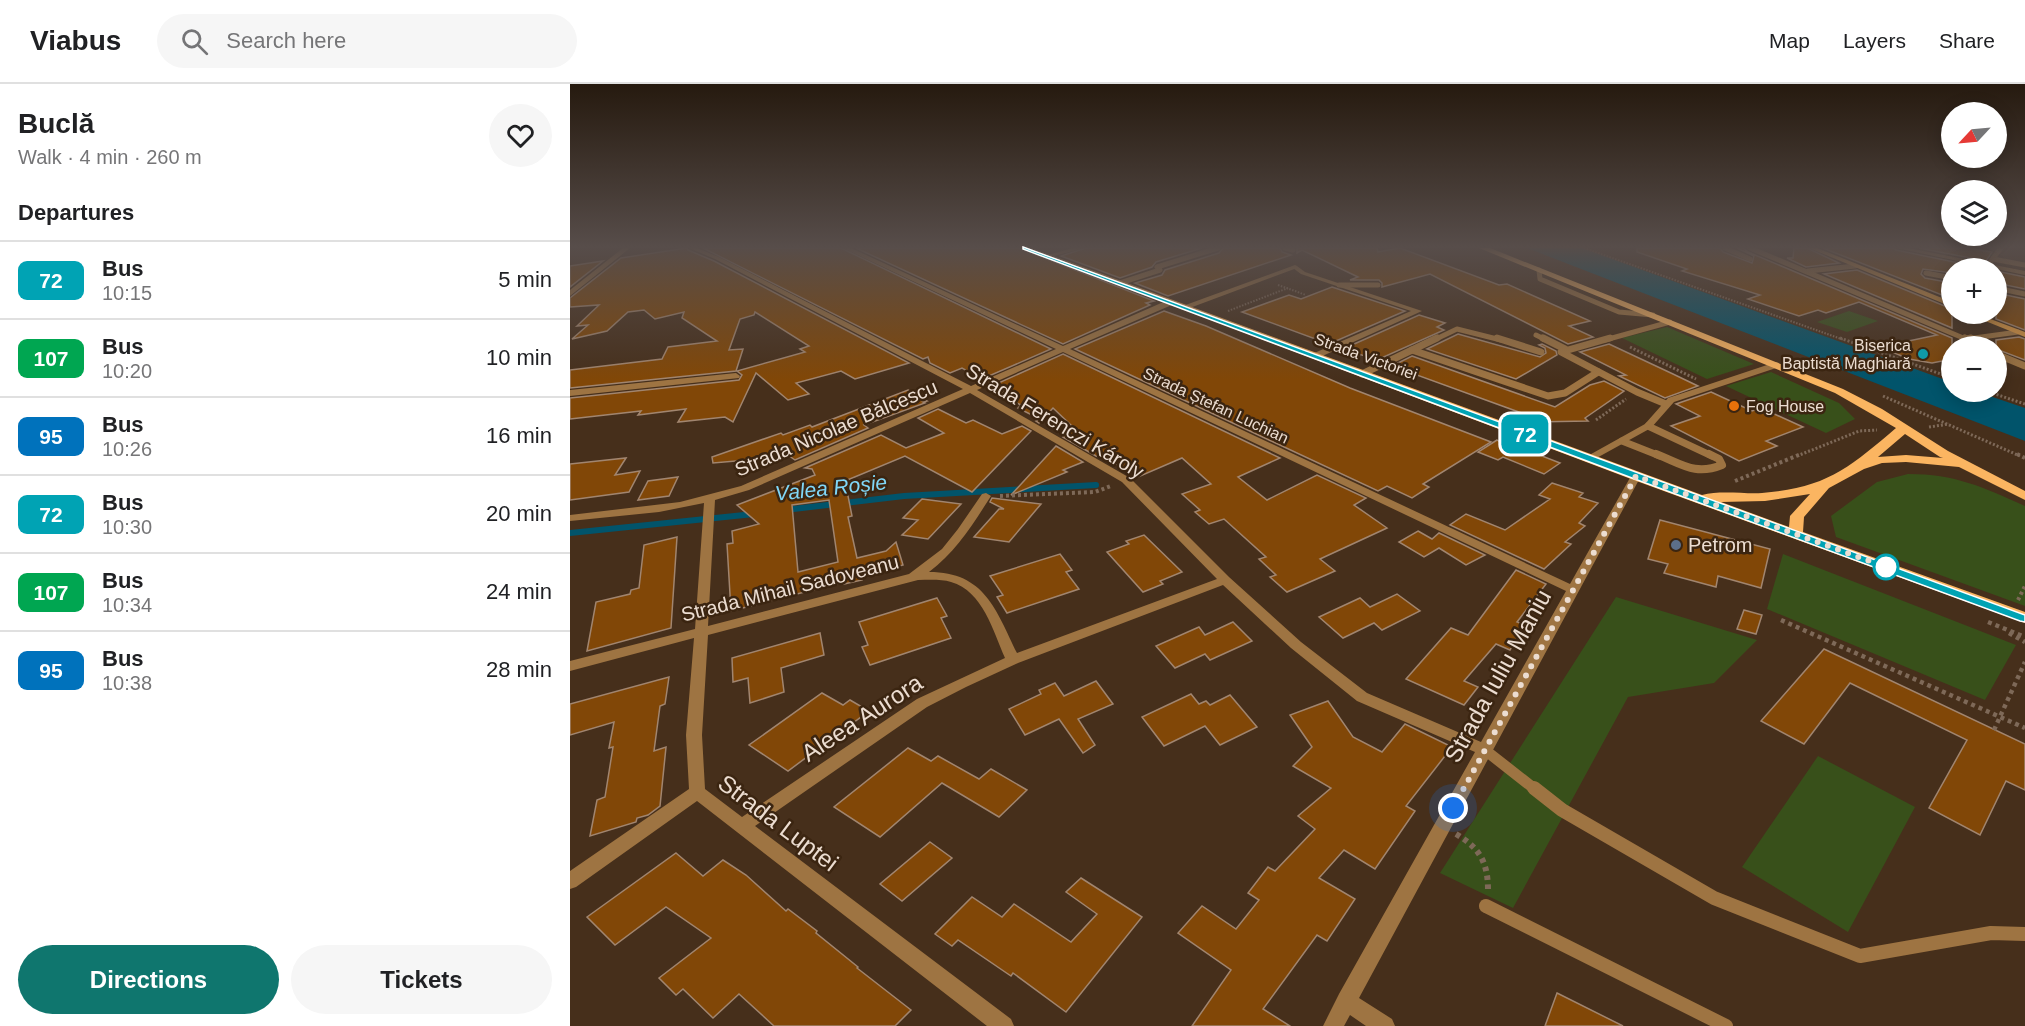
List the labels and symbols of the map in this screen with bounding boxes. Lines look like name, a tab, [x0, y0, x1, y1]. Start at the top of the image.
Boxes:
north arrow	[1941, 102, 2007, 168]
street label: Strada Victoriei	[1312, 330, 1420, 383]
place label: Biserica Baptistă Maghiară	[1782, 337, 1911, 372]
marker: Biserica Baptistă Maghiară	[1916, 347, 1930, 361]
street label: Strada Ferenczi Károly	[962, 359, 1148, 483]
street label: Strada Ștefan Luchian	[1140, 364, 1291, 447]
street label: Strada Nicolae Bălcescu	[731, 375, 941, 481]
place label: Fog House	[1746, 398, 1824, 415]
marker: Fog House	[1727, 399, 1741, 413]
line badge: 72	[1498, 414, 1552, 454]
water label: Valea Roșie	[774, 470, 888, 505]
place label: Petrom	[1688, 534, 1752, 556]
marker: Petrom	[1669, 538, 1683, 552]
street label: Strada Mihail Sadoveanu	[679, 550, 901, 626]
unlabelled marker	[1873, 554, 1899, 580]
street label: Strada Iuliu Maniu	[1439, 585, 1556, 767]
street label: Aleea Aurora	[796, 668, 928, 767]
street label: Strada Luptei	[713, 769, 843, 876]
your location	[1438, 793, 1468, 823]

